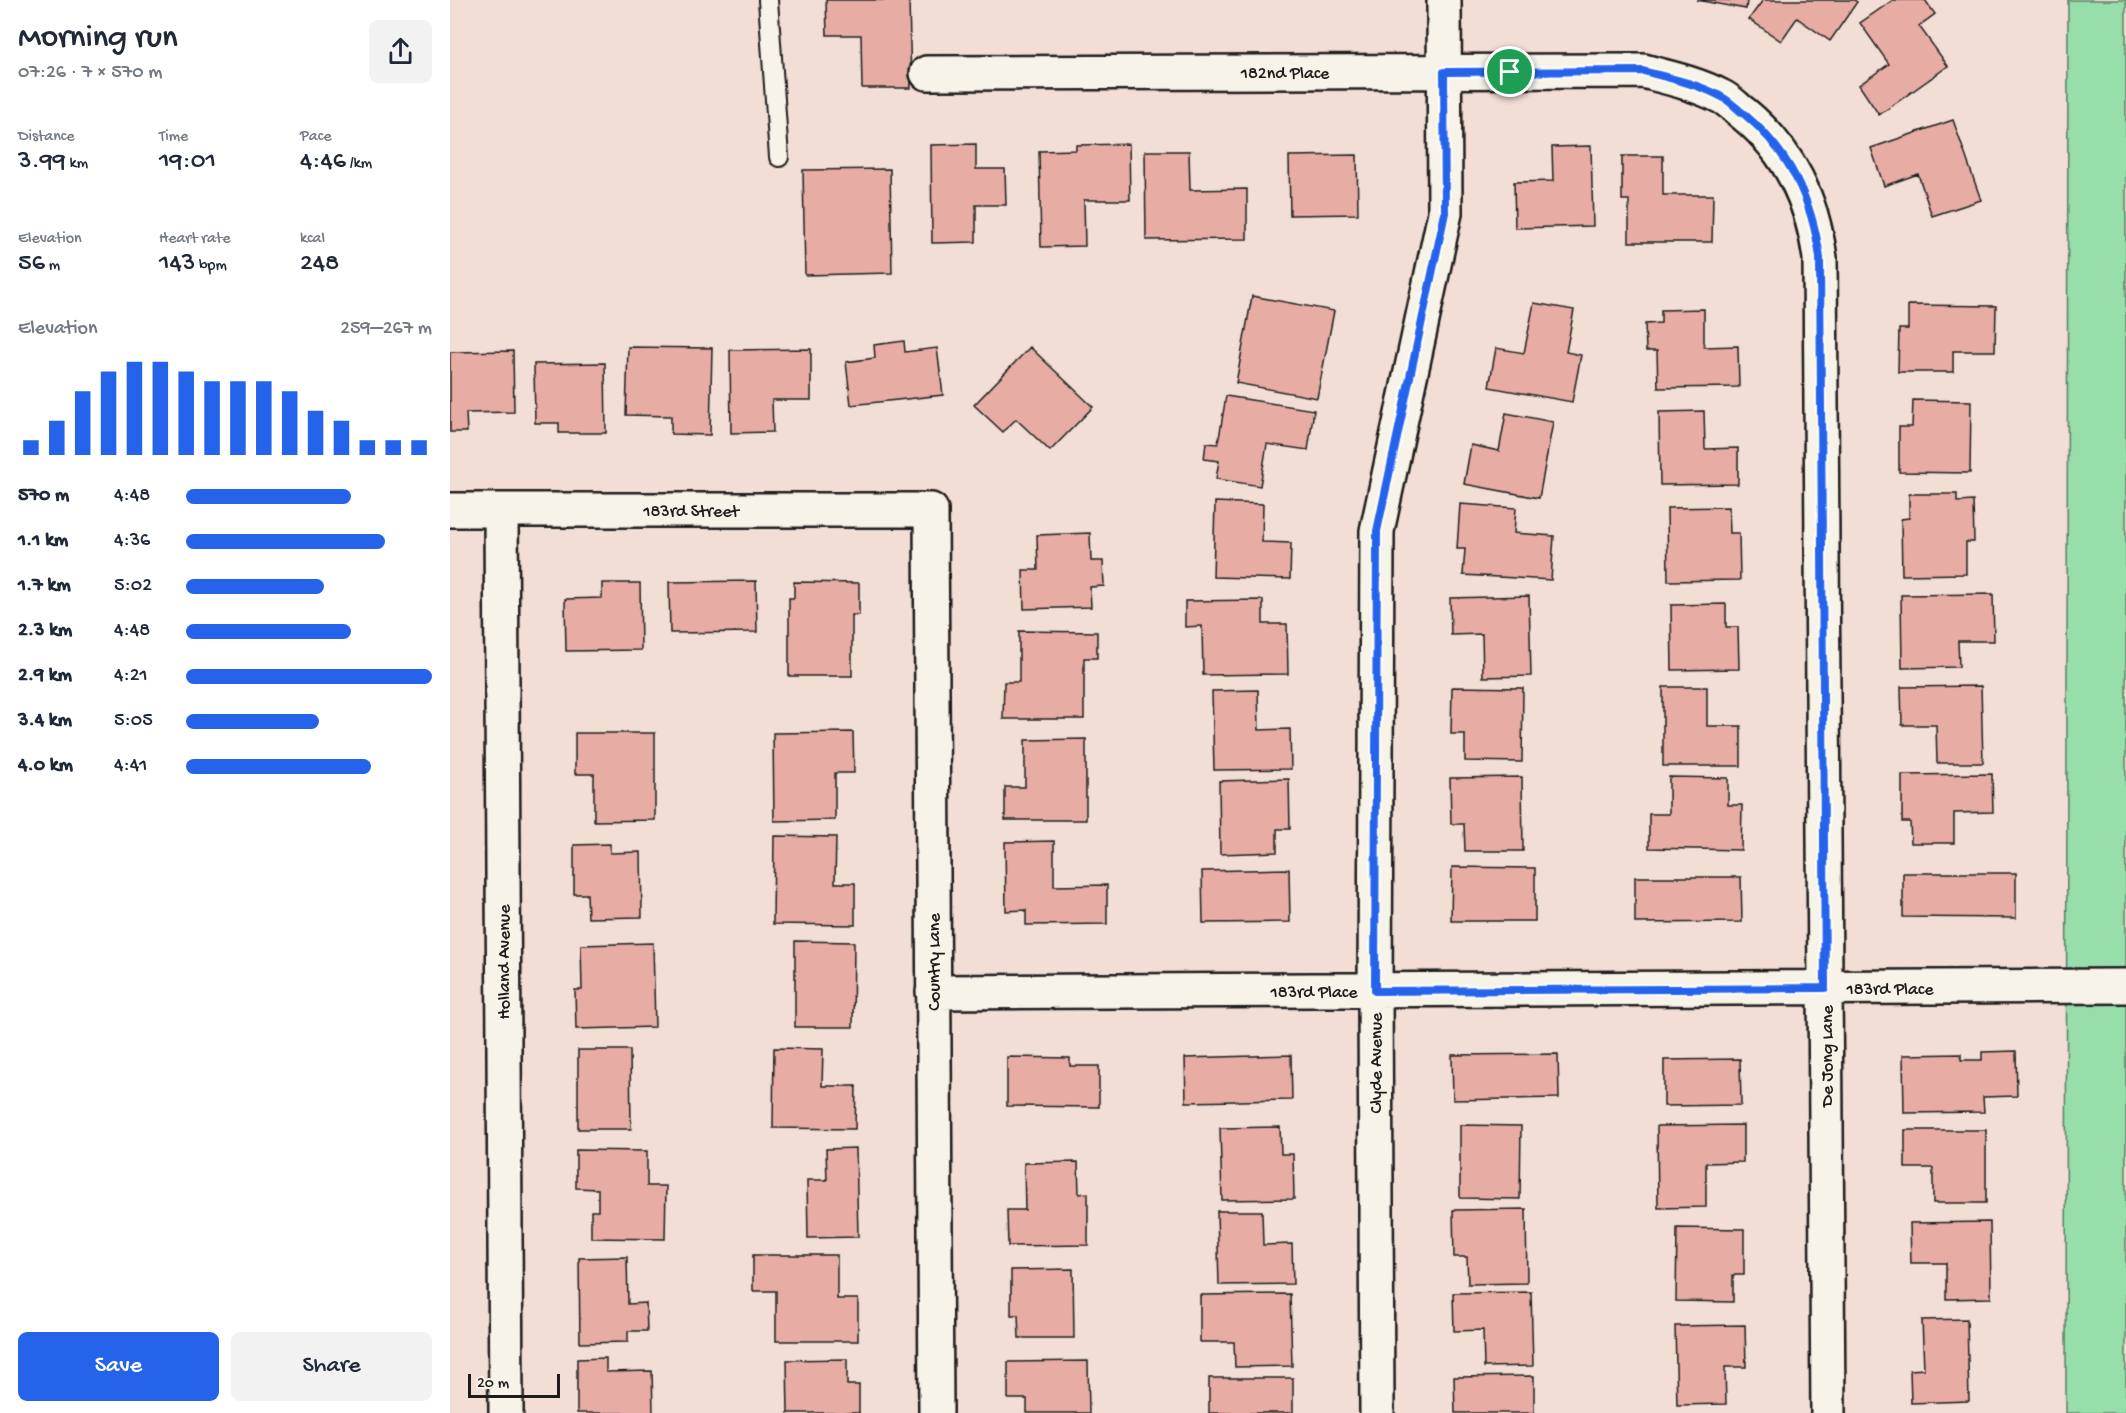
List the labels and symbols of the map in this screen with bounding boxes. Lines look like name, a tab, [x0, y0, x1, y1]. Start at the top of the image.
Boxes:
pin	[1484, 46, 1535, 97]
street label: 182nd Place	[1240, 64, 1330, 85]
street label: 183rd Street	[642, 502, 740, 523]
street label: Holland Avenue	[495, 904, 516, 1020]
street label: Country Lane	[925, 913, 946, 1011]
street label: 183rd Place	[1846, 980, 1934, 1001]
street label: 183rd Place	[1270, 983, 1358, 1004]
street label: De Jong Lane	[1818, 1004, 1839, 1108]
street label: Clyde Avenue	[1367, 1012, 1388, 1113]
scale bar	[468, 1371, 560, 1398]

